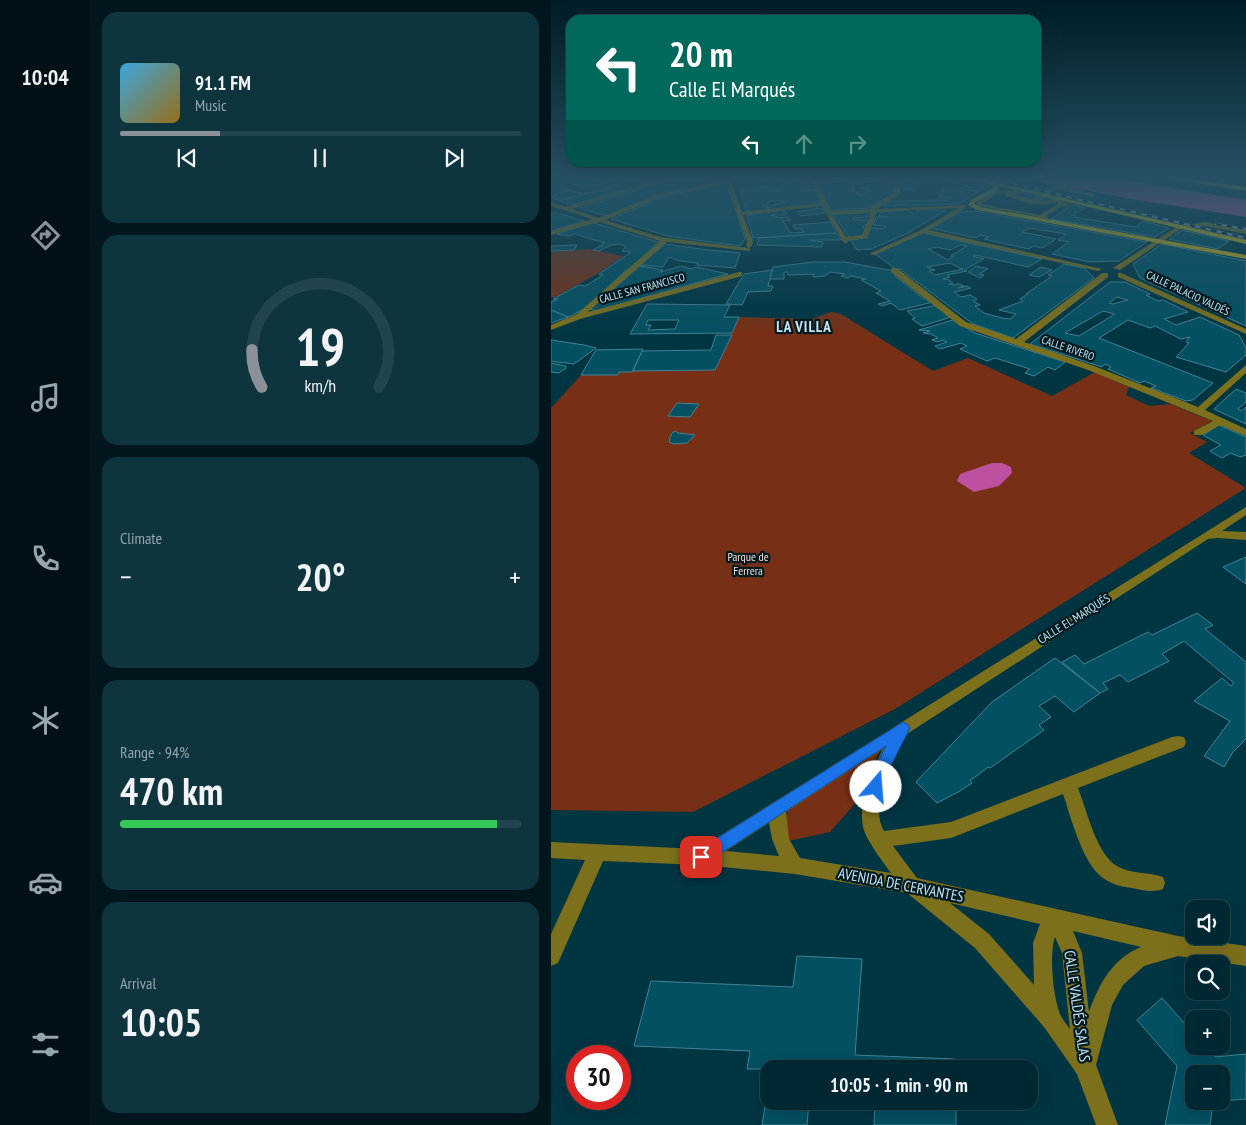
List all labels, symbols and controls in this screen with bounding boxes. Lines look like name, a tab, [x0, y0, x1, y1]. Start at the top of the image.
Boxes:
text: 20 m	[669, 31, 733, 77]
icon: left	[586, 35, 651, 100]
text: 10:04	[21, 63, 69, 91]
text: 91.1 FM	[195, 71, 251, 95]
text: Calle El Marqués	[669, 75, 795, 103]
text: Music	[195, 95, 227, 115]
icon: left	[737, 130, 765, 158]
icon: ahead	[790, 130, 818, 158]
icon: right	[843, 130, 871, 158]
icon: previous	[173, 144, 201, 172]
icon: pause	[306, 144, 334, 172]
icon: next	[440, 144, 468, 172]
icon: directions	[28, 218, 63, 253]
street label: CALLE PALACIO VALDÉS	[1144, 267, 1232, 319]
street label: CALLE SAN FRANCISCO	[598, 270, 686, 306]
text: 19	[296, 313, 345, 380]
district label: LA VILLA	[776, 317, 832, 336]
street label: CALLE RIVERO	[1040, 332, 1096, 364]
text: km/h	[305, 374, 336, 397]
icon: music	[28, 380, 63, 415]
text: Climate	[120, 528, 162, 548]
icon: phone	[28, 541, 63, 576]
park label: Parque de Ferrera	[727, 549, 769, 578]
text: 20°	[295, 552, 346, 601]
text: −	[120, 558, 132, 595]
text: +	[509, 558, 521, 595]
street label: CALLE EL MARQUÉS	[1035, 590, 1113, 647]
icon: climate	[28, 703, 63, 738]
text: Range · 94%	[120, 742, 189, 762]
position arrow	[849, 760, 901, 812]
text: 470 km	[120, 766, 223, 815]
pin	[680, 836, 722, 878]
icon: arrive	[687, 843, 715, 871]
street label: AVENIDA DE CERVANTES	[837, 863, 965, 906]
icon: car	[28, 865, 63, 900]
map controls	[1185, 900, 1230, 1110]
button: sound	[1185, 900, 1230, 945]
street label: CALLE VALDÉS SALAS	[1060, 949, 1095, 1063]
button: search	[1185, 955, 1230, 1000]
text: Arrival	[120, 973, 156, 993]
text: 10:05	[120, 997, 202, 1046]
button: +	[1185, 1010, 1230, 1055]
icon: filters	[28, 1027, 63, 1062]
speed limit sign: 30	[566, 1045, 631, 1110]
button: −	[1185, 1065, 1230, 1110]
text: 10:05 · 1 min · 90 m	[830, 1073, 968, 1097]

